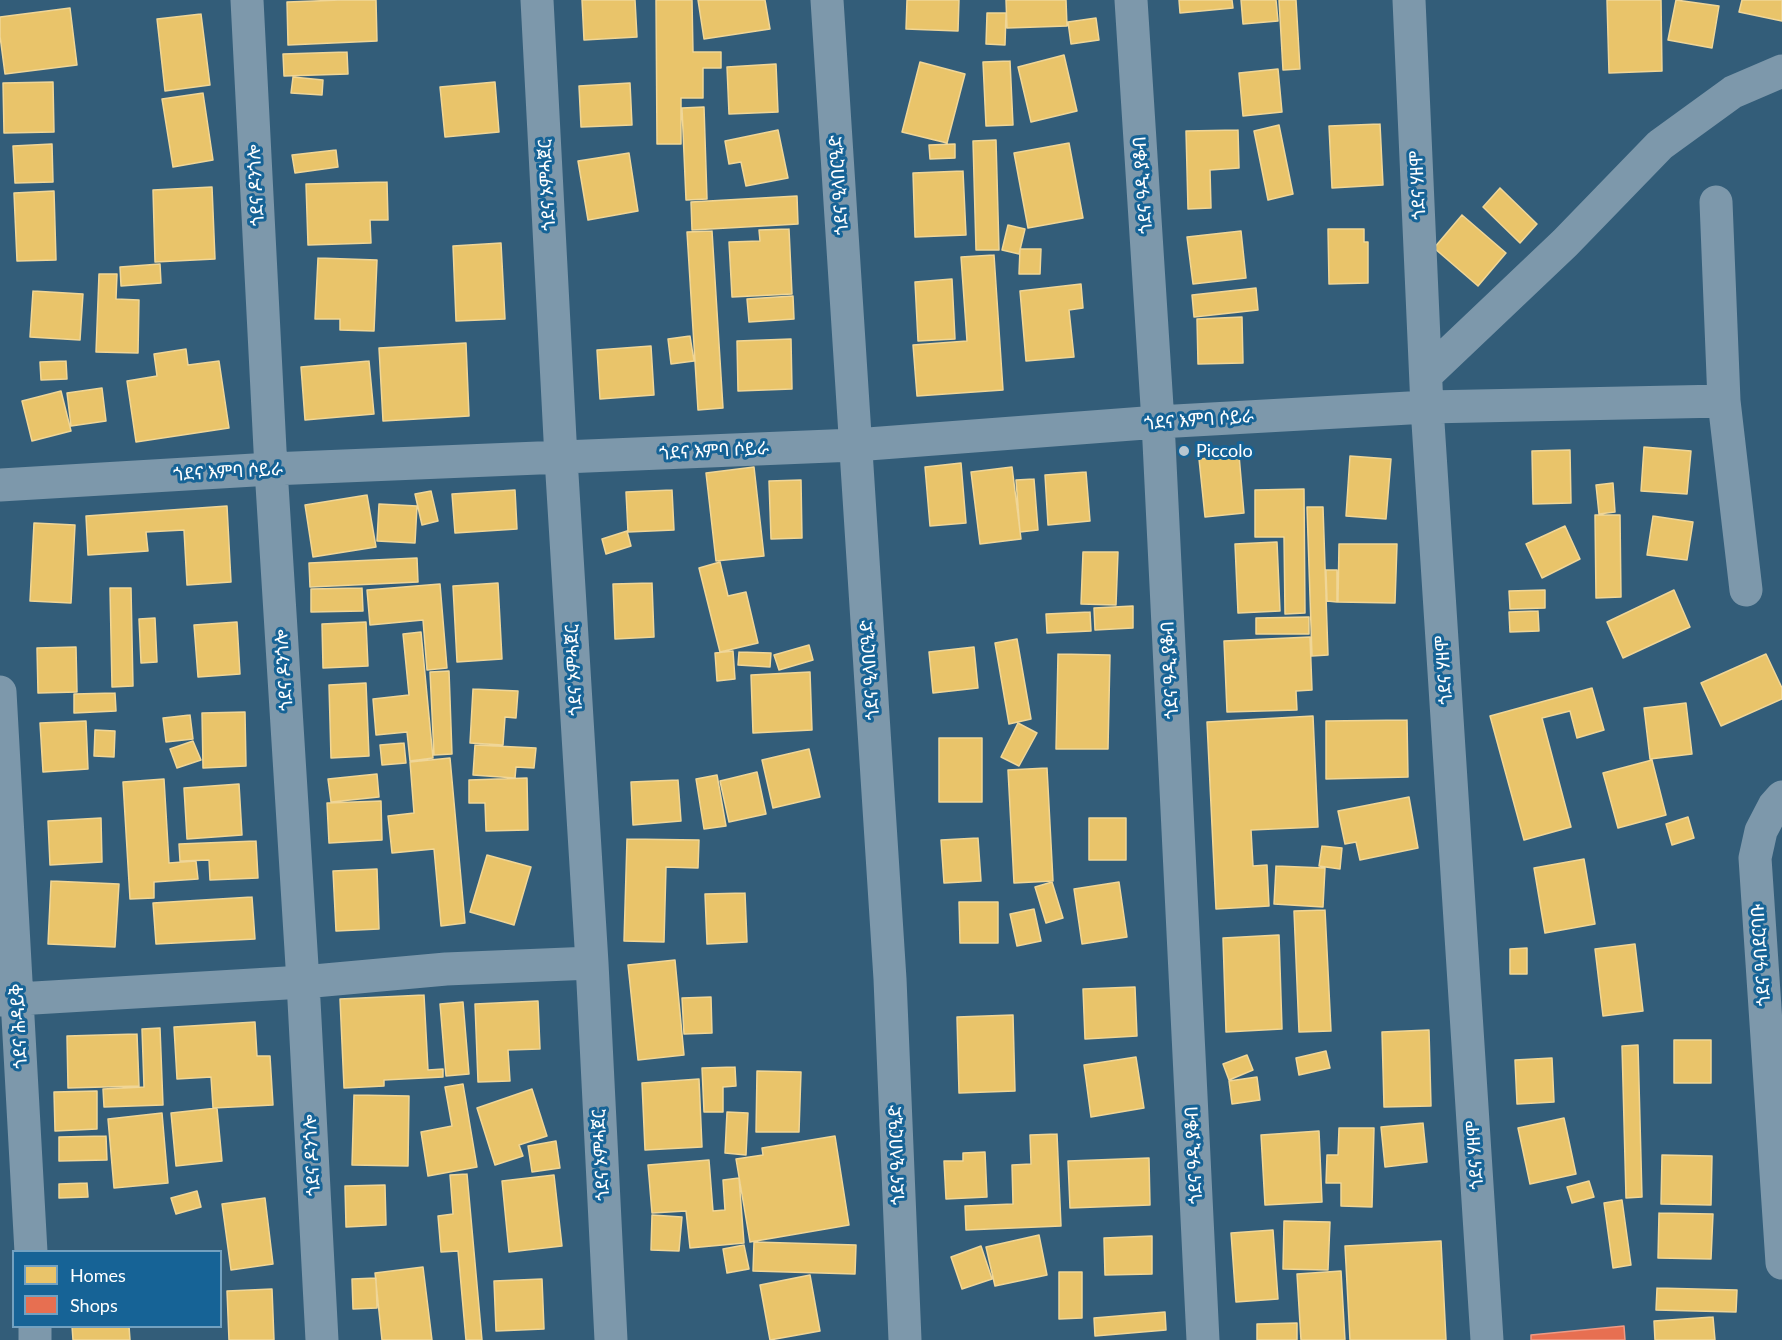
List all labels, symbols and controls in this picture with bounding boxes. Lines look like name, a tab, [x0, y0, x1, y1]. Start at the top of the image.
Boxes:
street label: ጎደና ዒላበርዒድ	[825, 134, 853, 236]
street label: ጎደና ዓዲ ያቆብ	[1129, 135, 1157, 235]
street label: ጎደና ኦምሓጀር	[534, 139, 560, 231]
street label: ጎደና ዶንጎሎ	[243, 144, 269, 226]
street label: ጎደና ሃዘሞ	[1405, 150, 1431, 220]
street label: ጎደና እምባ ሶይራ	[1143, 405, 1255, 435]
street label: ጎደና እምባ ሶይራ	[659, 437, 769, 465]
place label: Piccolo	[1196, 440, 1253, 462]
marker: Piccolo	[1177, 444, 1191, 458]
street label: ጎደና እምባ ሶይራ	[173, 458, 283, 486]
street label: ጎደና ዒላበርዒድ	[856, 619, 884, 721]
street label: ጎደና ዓዲ ያቆብ	[1157, 621, 1183, 719]
street label: ጎደና ኦምሓጀር	[561, 624, 587, 716]
street label: ጎደና ዶንጎሎ	[270, 629, 298, 711]
street label: ጎደና ሃዘሞ	[1431, 635, 1457, 705]
street label: ጎደና ዓብደርባቡ	[1747, 903, 1775, 1007]
street label: ጎደና ሕዳይቅ	[6, 983, 32, 1069]
street label: ጎደና ዒላበርዒድ	[884, 1105, 910, 1205]
street label: ጎደና ዓዲ ያቆብ	[1181, 1106, 1207, 1204]
street label: ጎደና ኦምሓጀር	[588, 1109, 614, 1201]
street label: ጎደና ዶንጎሎ	[299, 1114, 325, 1196]
street label: ጎደና ሃዘሞ	[1462, 1120, 1488, 1190]
legend	[12, 1250, 222, 1328]
text: Homes	[70, 1264, 126, 1286]
text: Shops	[70, 1294, 118, 1316]

